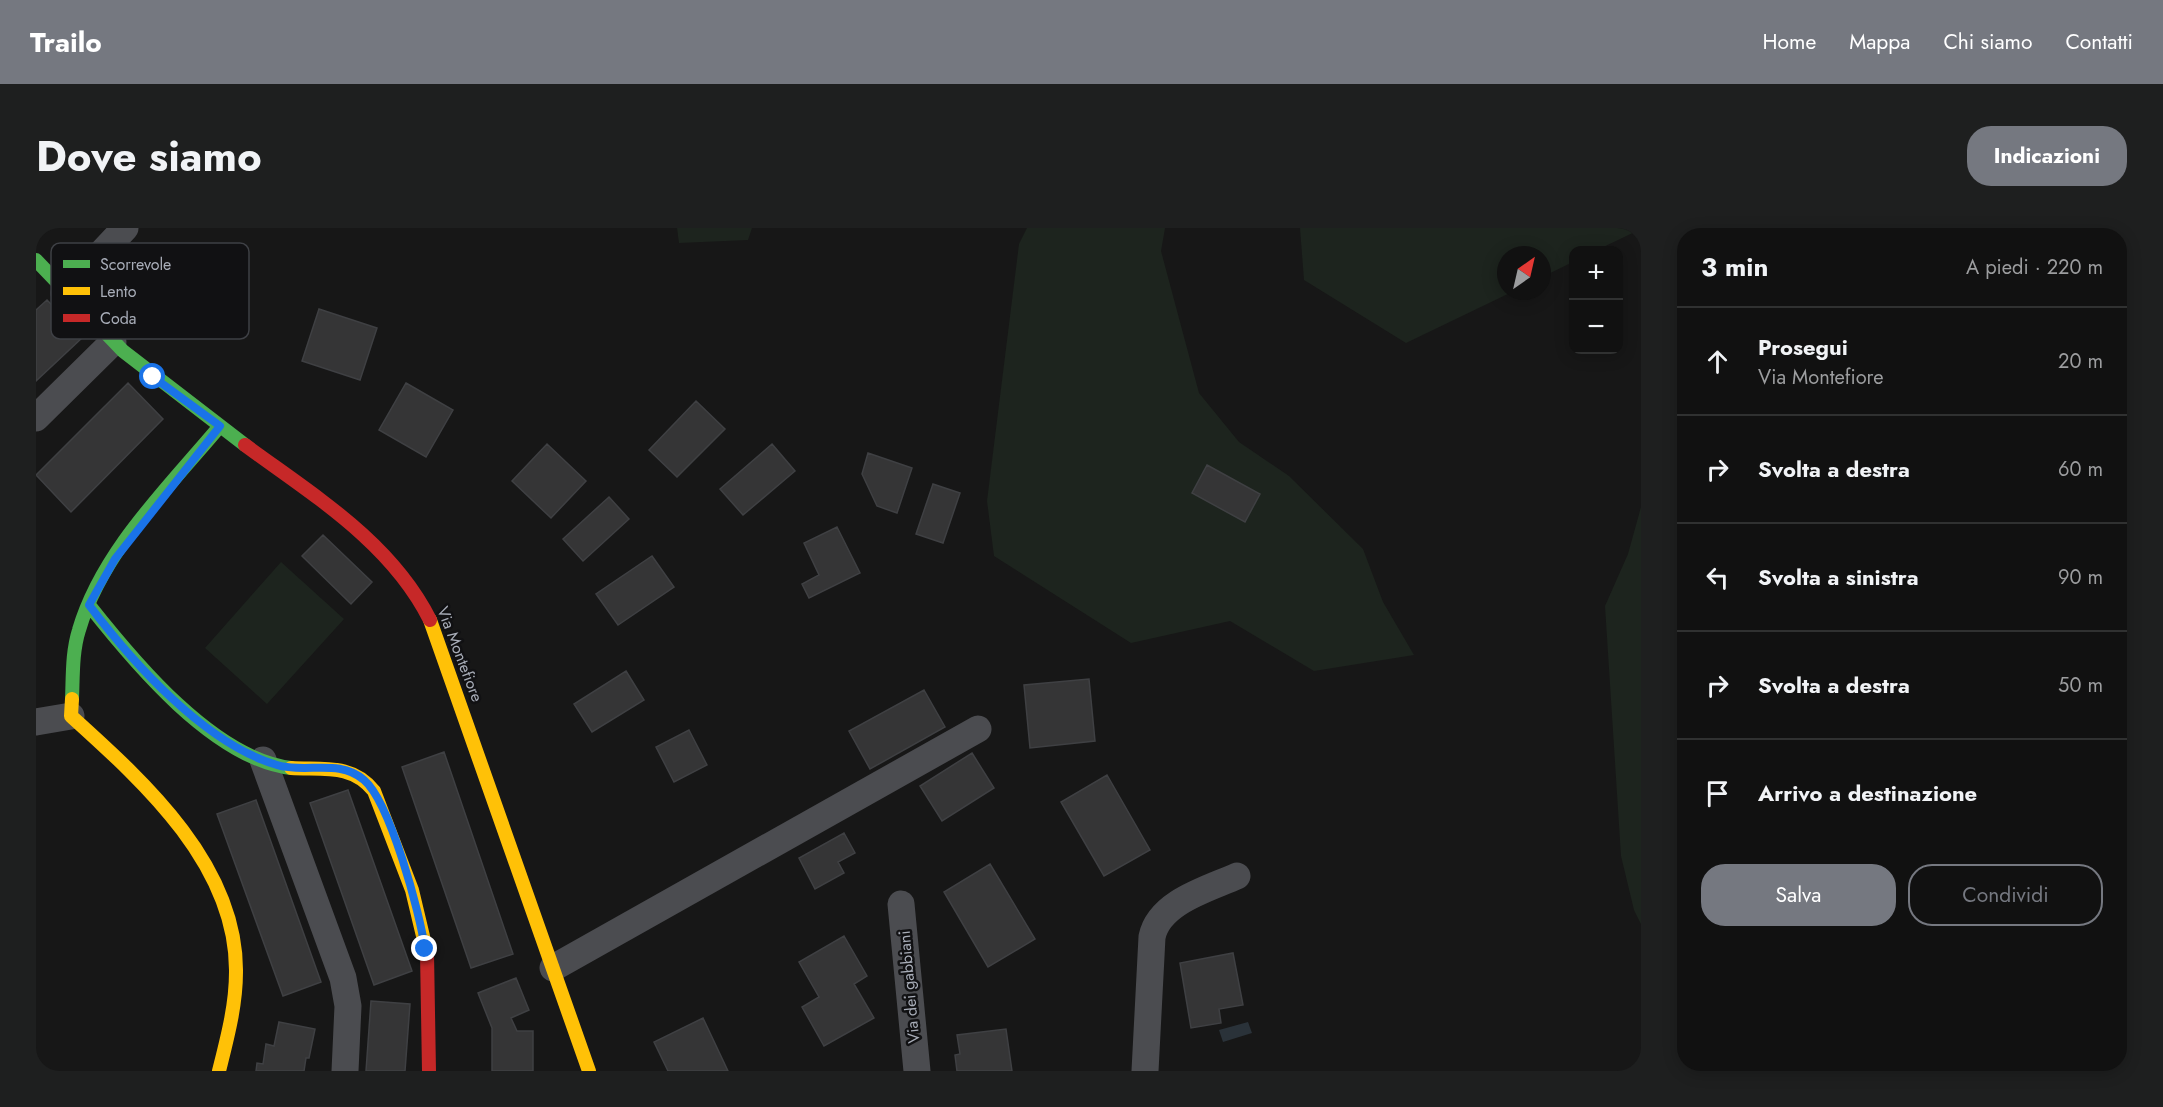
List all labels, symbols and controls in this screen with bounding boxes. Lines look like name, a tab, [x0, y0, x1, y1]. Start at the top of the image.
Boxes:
text: Trailo	[30, 22, 102, 63]
text: Home	[1763, 27, 1816, 57]
text: Mappa	[1849, 27, 1910, 57]
text: Chi siamo	[1943, 27, 2032, 57]
text: Contatti	[2065, 27, 2133, 57]
text: Dove siamo	[36, 126, 262, 187]
button: Indicazioni	[1967, 126, 2127, 186]
legend	[51, 243, 249, 339]
north arrow	[1497, 246, 1551, 300]
map controls	[1569, 246, 1623, 354]
button: +	[1569, 246, 1623, 300]
text: 3 min	[1701, 248, 1768, 286]
text: Scorrevole	[100, 253, 171, 276]
text: A piedi · 220 m	[1966, 253, 2103, 282]
text: Lento	[100, 280, 137, 303]
button: −	[1569, 300, 1623, 354]
text: Coda	[100, 307, 137, 330]
text: Prosegui	[1758, 331, 1848, 363]
icon: ahead	[1701, 345, 1734, 378]
text: 20 m	[2058, 347, 2103, 376]
route start	[139, 363, 165, 389]
text: Via Montefiore	[1758, 363, 1883, 392]
icon: right	[1701, 453, 1734, 486]
text: Svolta a destra	[1758, 453, 1910, 485]
text: 60 m	[2058, 455, 2103, 484]
icon: left	[1701, 561, 1734, 594]
text: Svolta a sinistra	[1758, 561, 1919, 593]
text: 90 m	[2058, 563, 2103, 592]
street label: Via Montefiore	[431, 603, 489, 705]
icon: right	[1701, 669, 1734, 702]
text: Svolta a destra	[1758, 669, 1910, 701]
text: 50 m	[2058, 671, 2103, 700]
icon: arrive	[1701, 777, 1734, 810]
text: Arrivo a destinazione	[1758, 777, 1977, 809]
button: Salva	[1701, 864, 1896, 926]
button: Condividi	[1908, 864, 2103, 926]
street label: Via dei gabbiani	[893, 930, 925, 1044]
route end	[411, 935, 437, 961]

